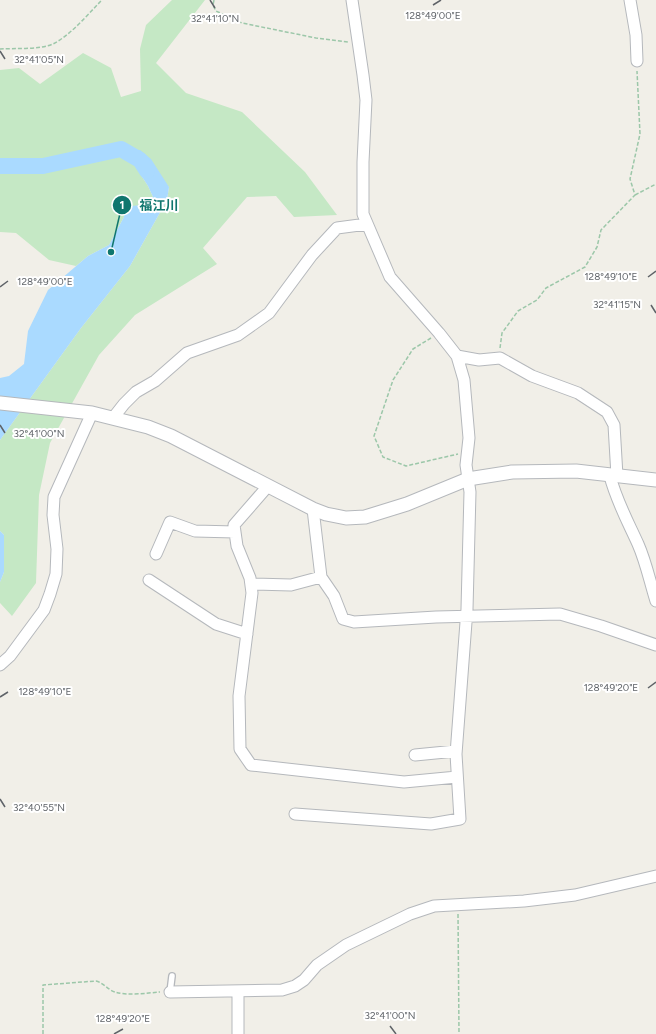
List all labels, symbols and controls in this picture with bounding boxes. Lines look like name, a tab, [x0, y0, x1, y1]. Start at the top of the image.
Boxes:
text: 128°49'00"E	[405, 9, 461, 22]
text: 32°41'10"N	[191, 12, 239, 25]
text: 32°41'05"N	[14, 53, 64, 66]
callout: 福江川	[112, 192, 187, 217]
text: 1	[119, 198, 125, 212]
text: 福江川	[139, 198, 179, 213]
text: 128°49'10"E	[584, 270, 638, 283]
text: 128°49'00"E	[17, 275, 73, 288]
text: 32°41'15"N	[593, 298, 641, 311]
text: 32°41'00"N	[14, 427, 64, 440]
text: 128°49'20"E	[584, 681, 638, 694]
text: 128°49'10"E	[18, 685, 72, 698]
text: 32°40'55"N	[13, 801, 65, 814]
text: 32°41'00"N	[365, 1009, 415, 1022]
text: 128°49'20"E	[96, 1012, 150, 1025]

